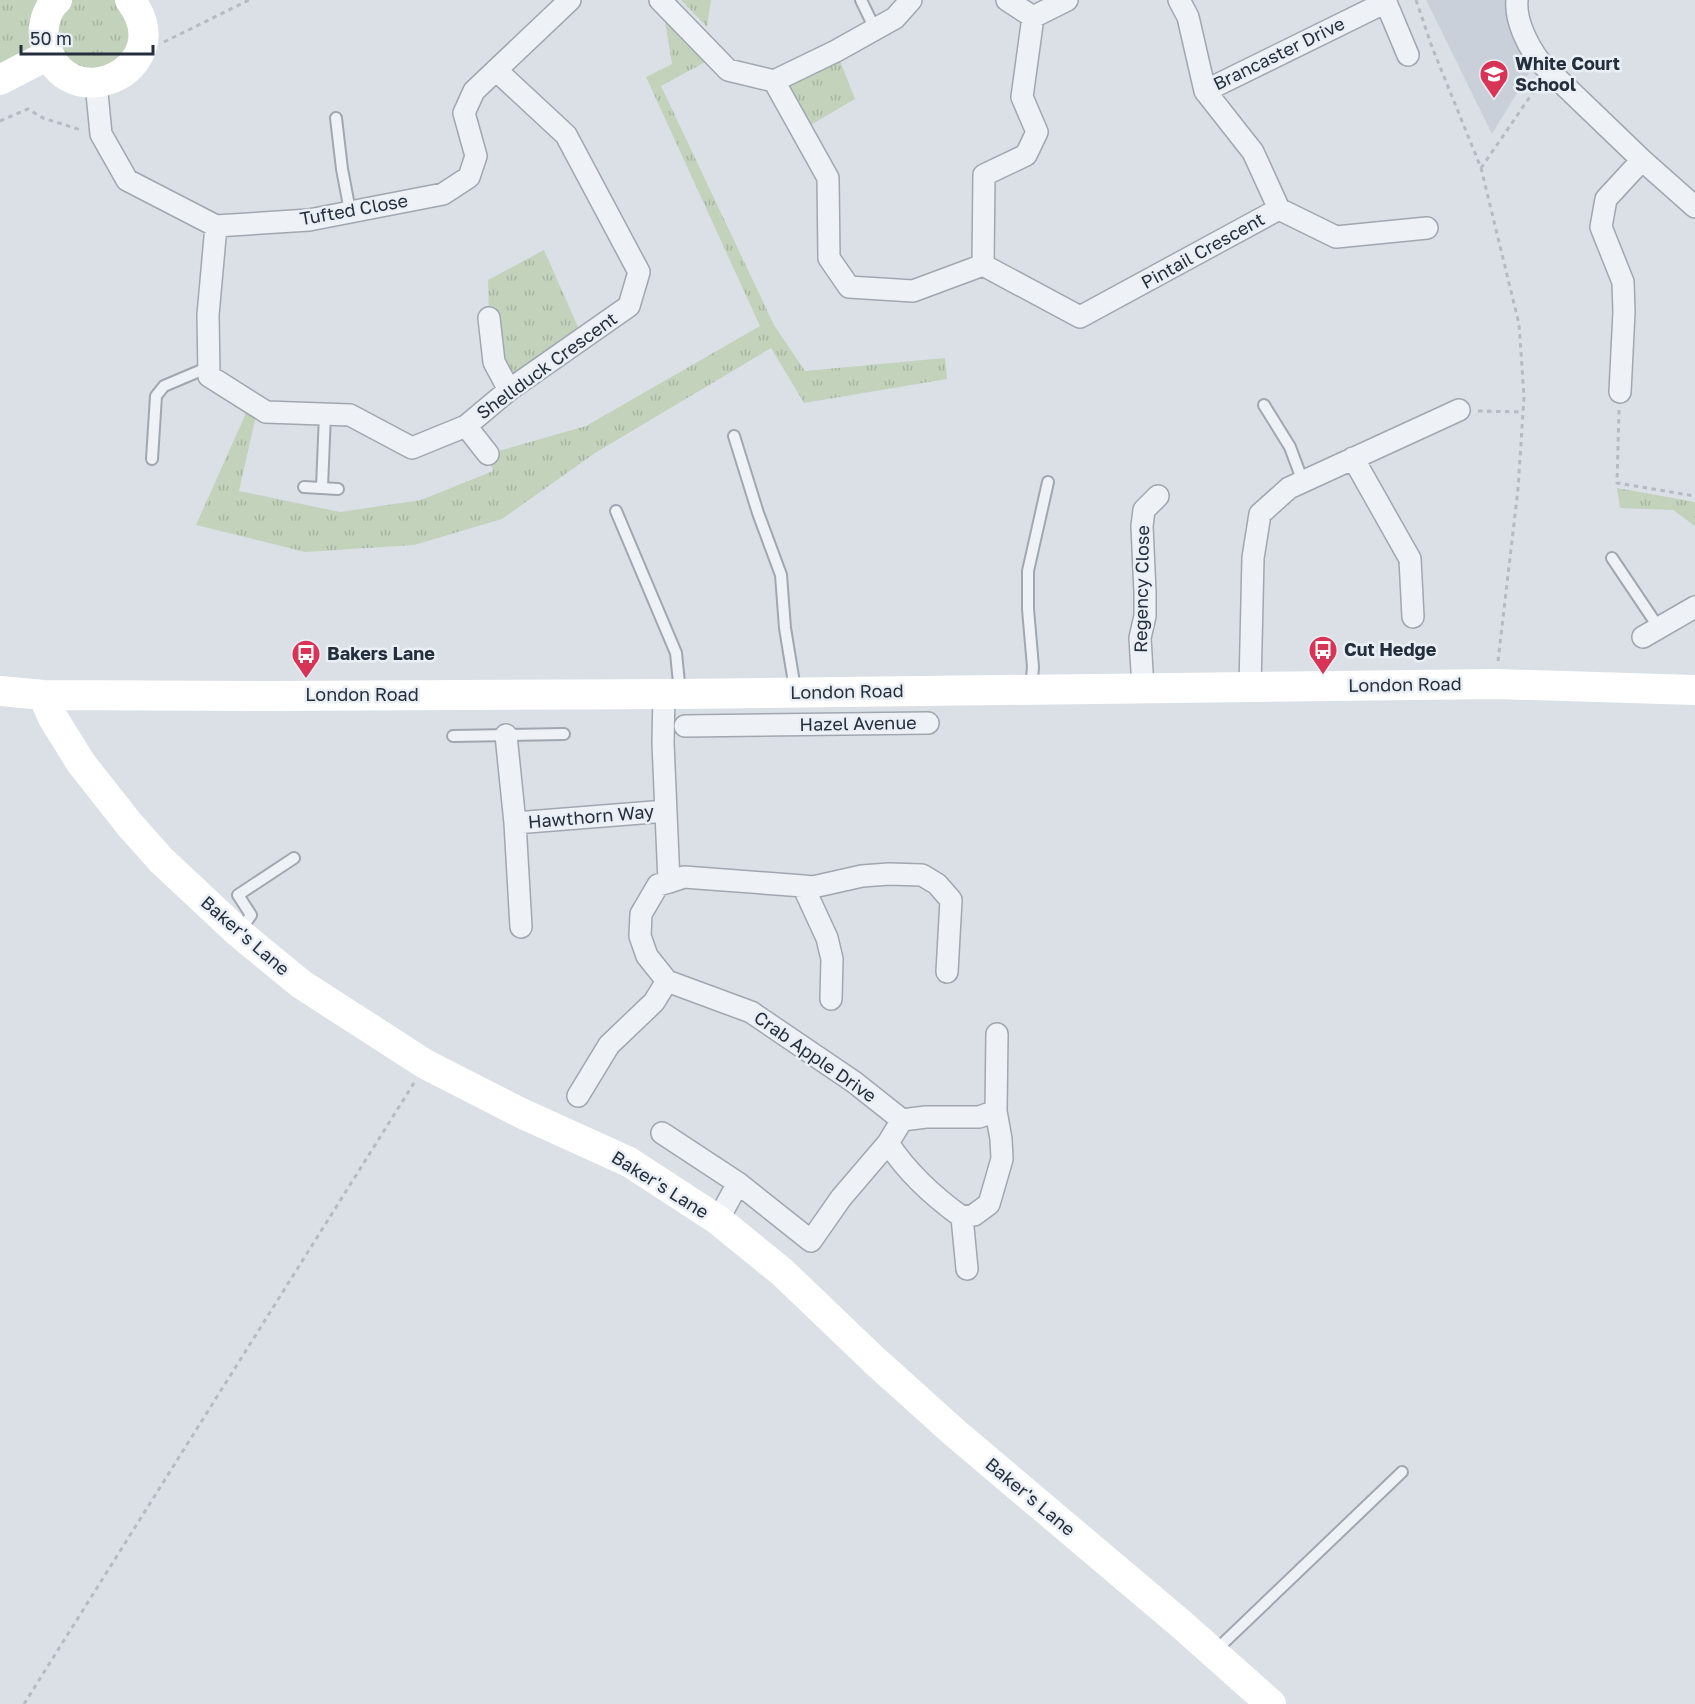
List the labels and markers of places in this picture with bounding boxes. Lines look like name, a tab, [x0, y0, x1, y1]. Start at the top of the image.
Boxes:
place label: White Court School	[1515, 52, 1620, 95]
school or university icon: White Court School	[1478, 58, 1510, 100]
bus stop icon: Cut Hedge	[1307, 634, 1339, 676]
bus stop icon: Bakers Lane	[290, 638, 322, 680]
place label: Cut Hedge	[1344, 638, 1437, 660]
place label: Bakers Lane	[327, 642, 435, 664]

